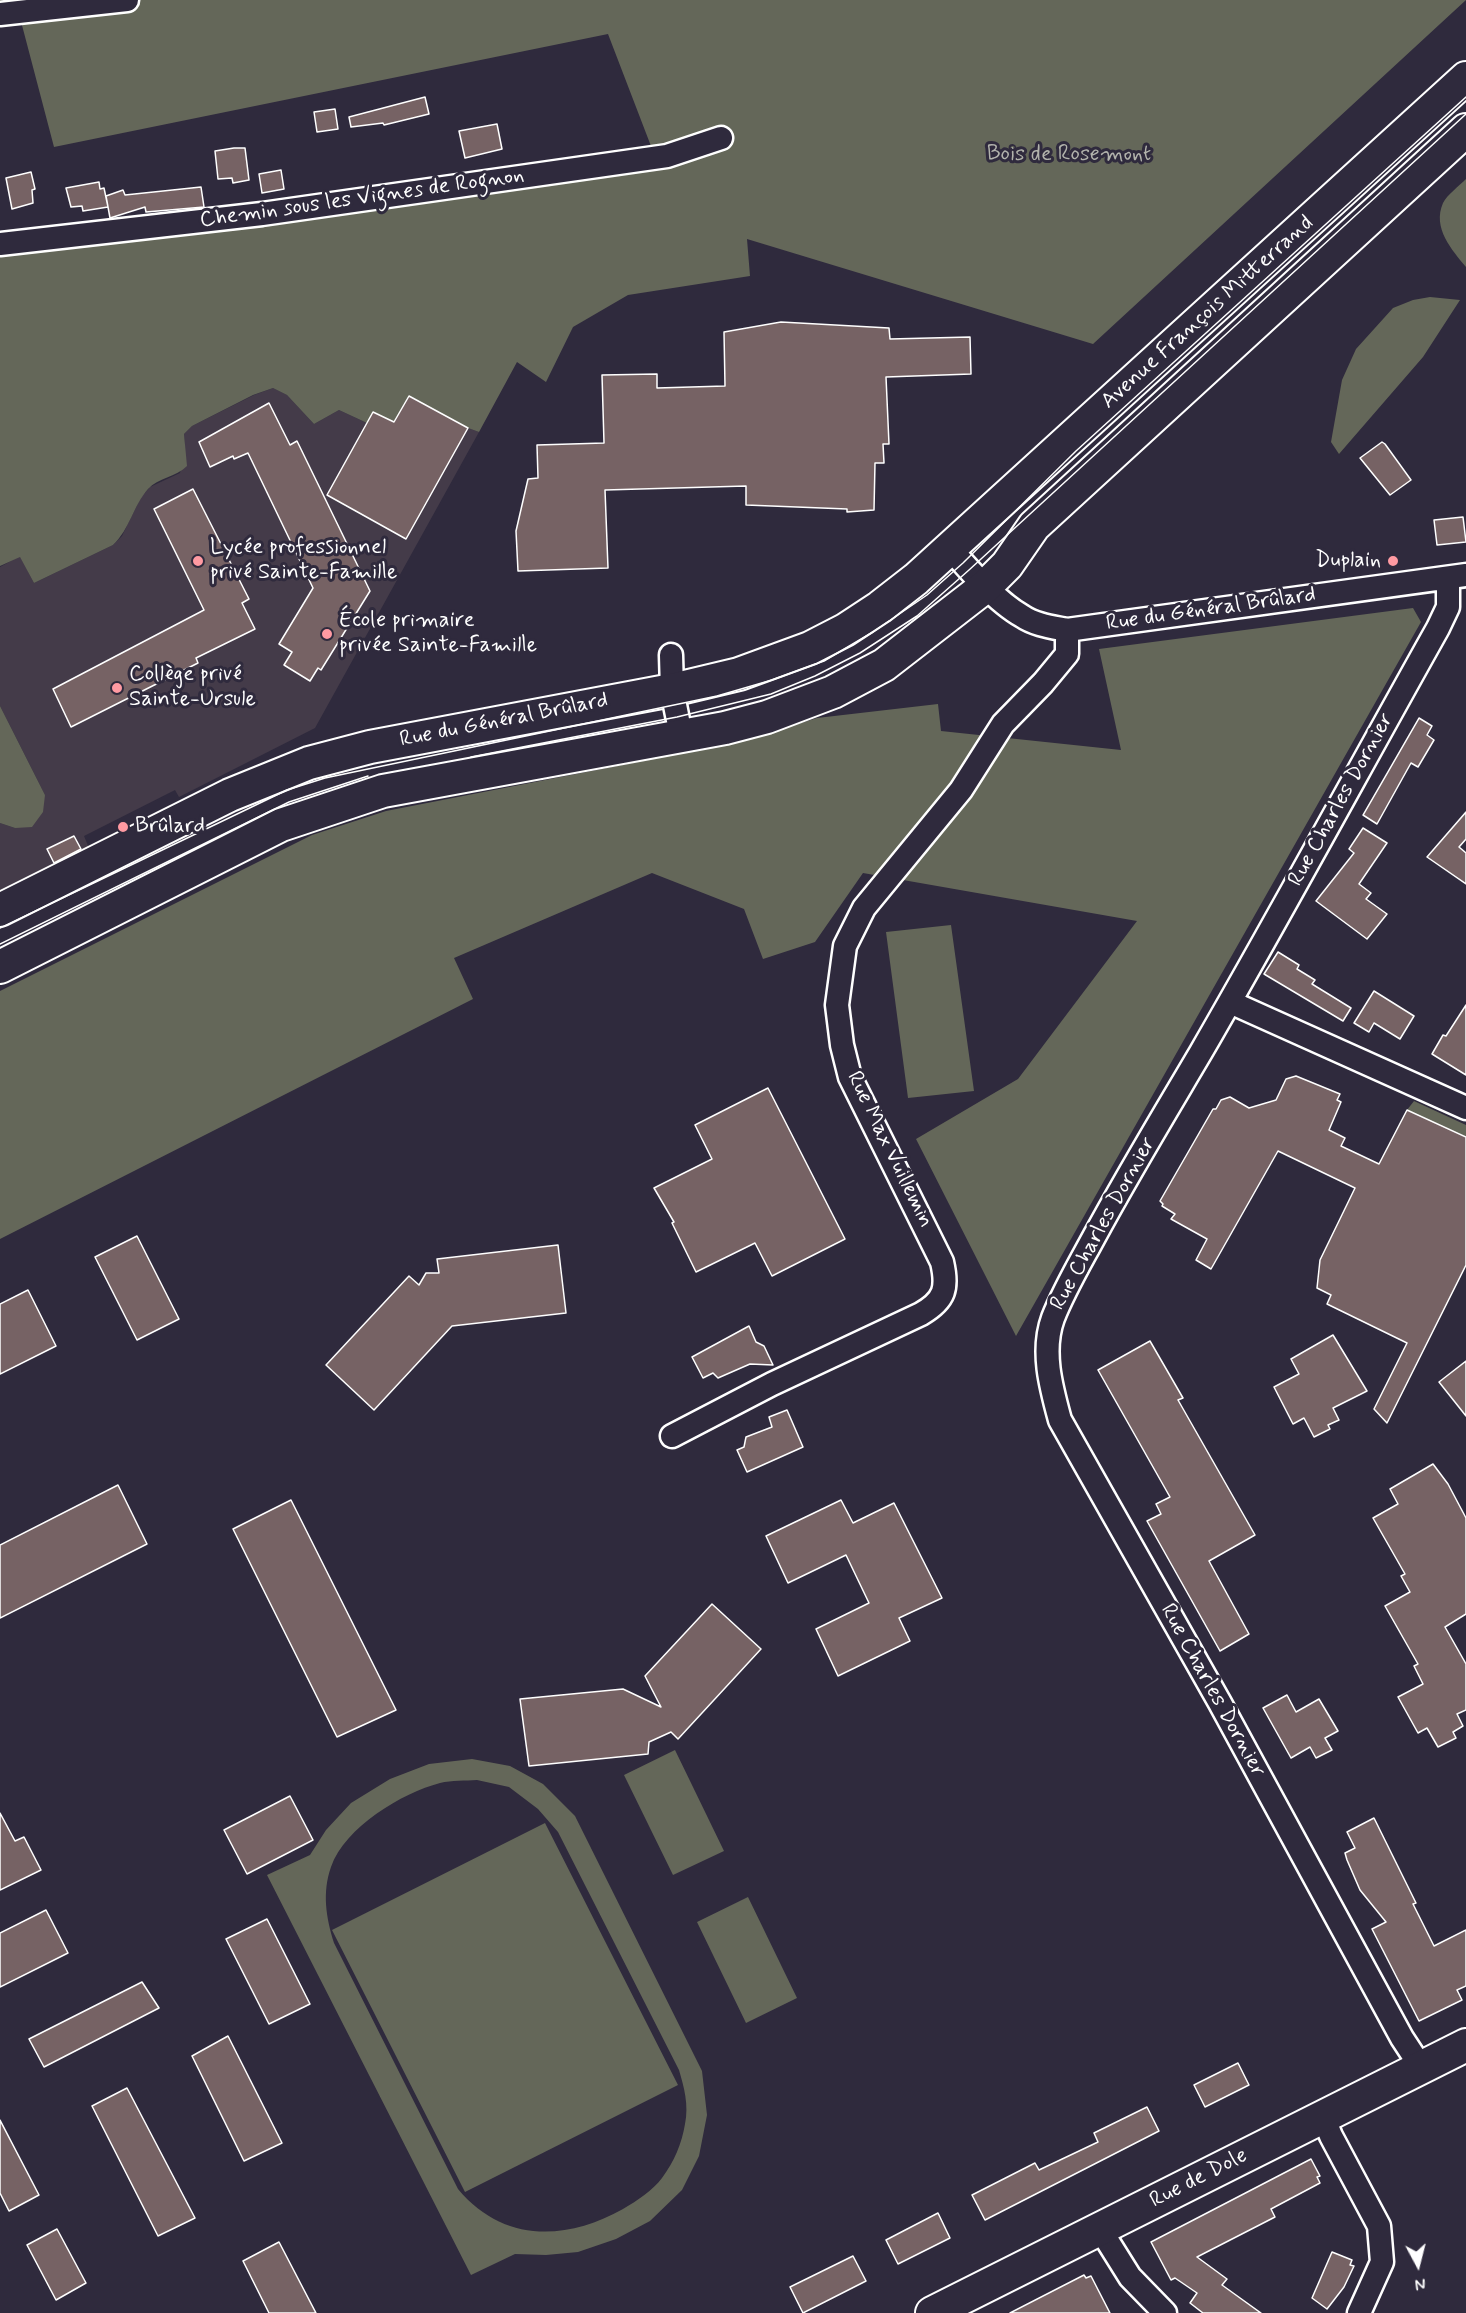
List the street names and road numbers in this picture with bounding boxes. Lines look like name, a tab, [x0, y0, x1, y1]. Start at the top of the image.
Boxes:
street label: Chemin sous les Vignes de Rognon	[198, 163, 526, 235]
street label: Avenue François Mitterrand	[1096, 211, 1320, 415]
street label: Rue du Général Brûlard	[1104, 582, 1318, 638]
street label: Rue du Général Brûlard	[398, 688, 610, 754]
street label: Rue Charles Dornier	[1283, 709, 1401, 891]
street label: Rue Max Vuillemin	[840, 1068, 938, 1232]
street label: Rue Charles Dornier	[1045, 1133, 1163, 1315]
street label: Rue Charles Dornier	[1153, 1600, 1271, 1782]
street label: Rue de Dole	[1146, 2143, 1252, 2215]

